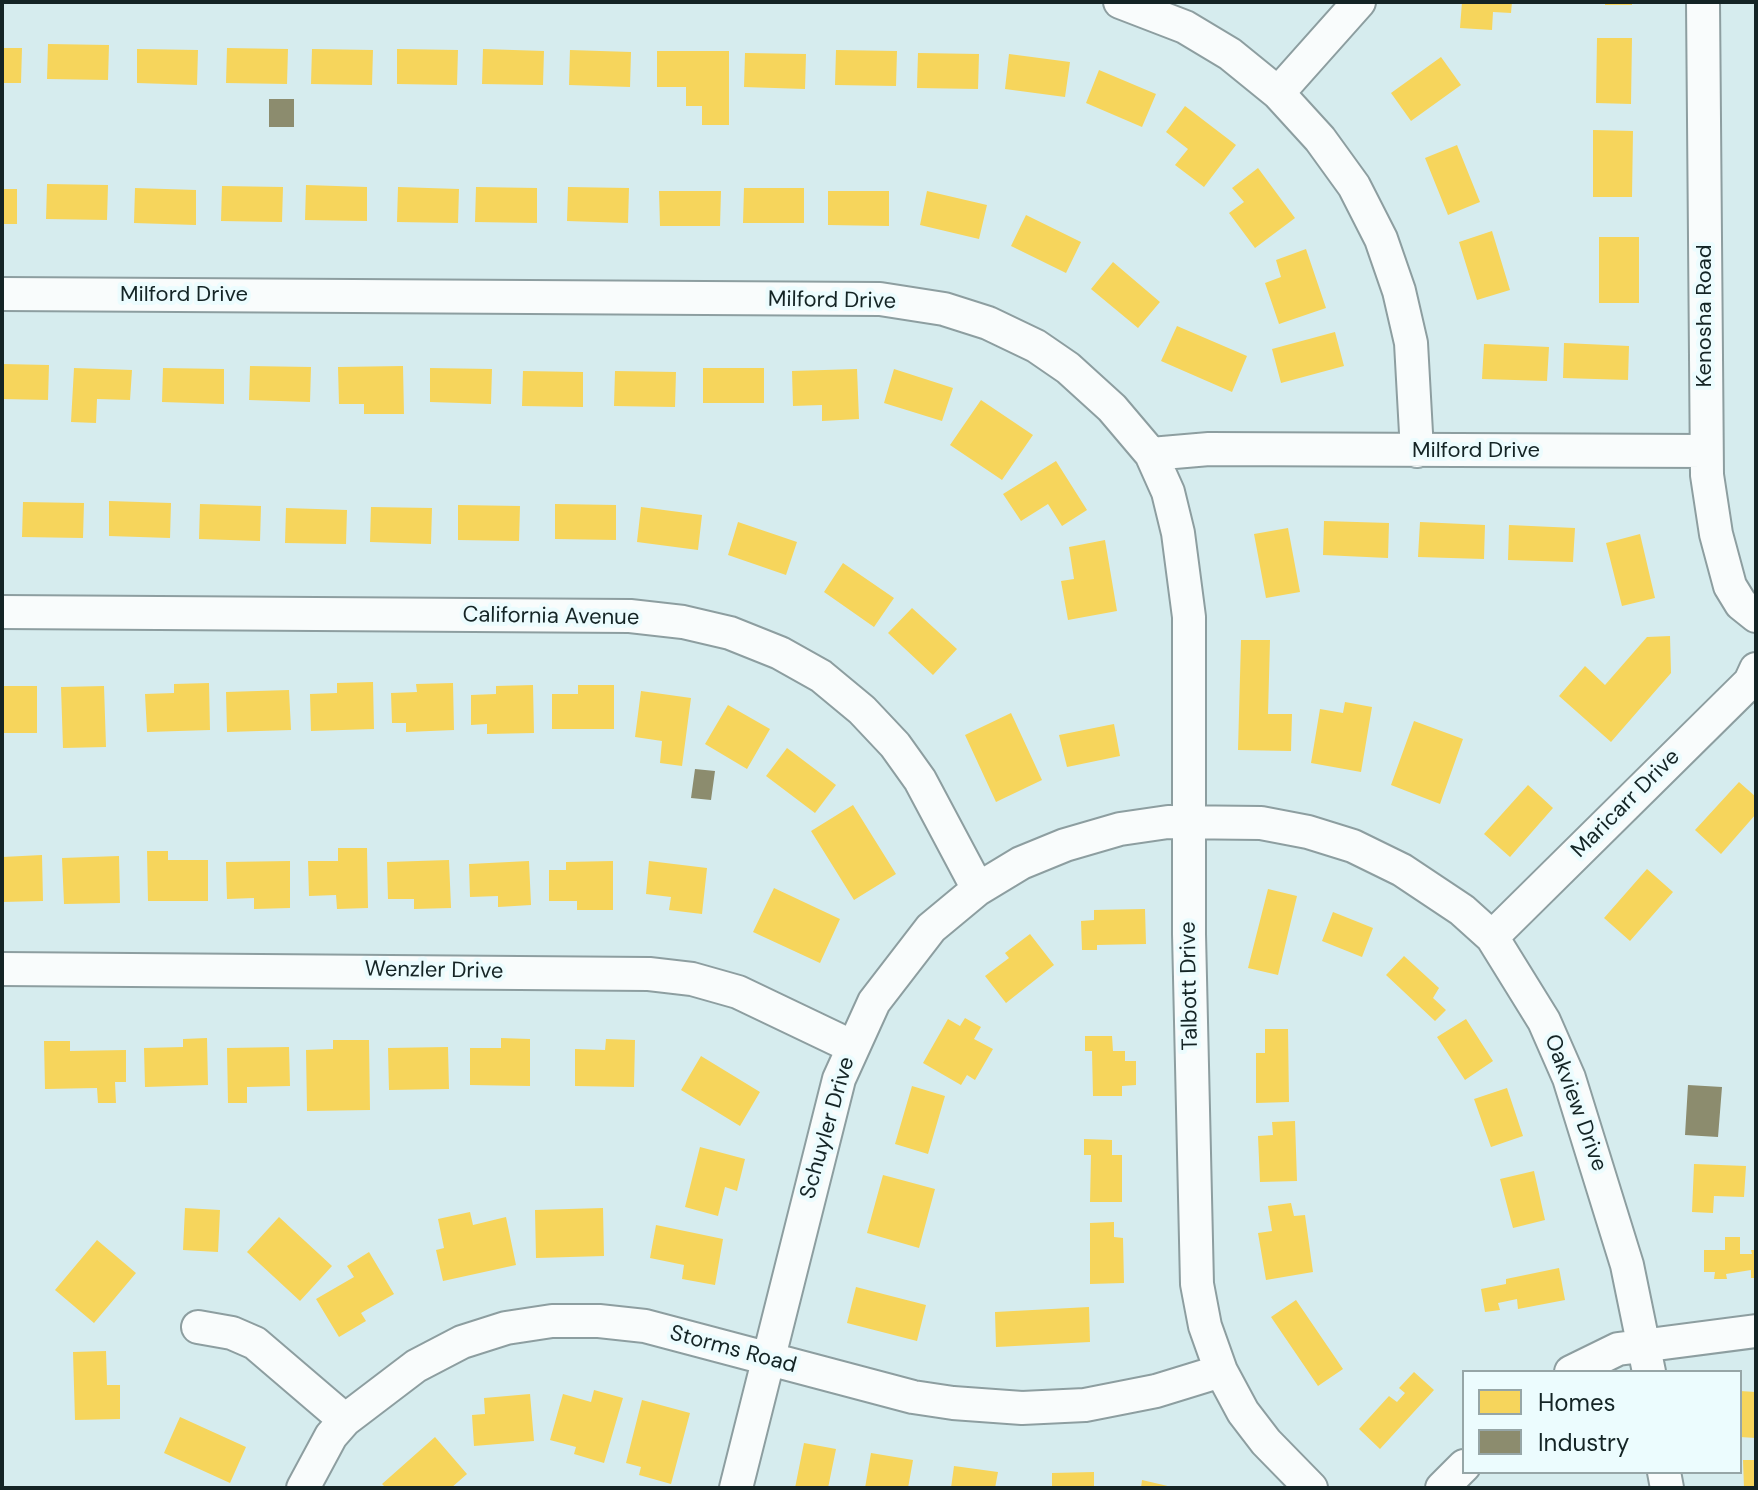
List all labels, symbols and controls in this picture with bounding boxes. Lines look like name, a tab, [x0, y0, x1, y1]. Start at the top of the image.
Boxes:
street label: Kenosha Road	[1692, 244, 1718, 388]
street label: Milford Drive	[120, 282, 248, 308]
street label: Milford Drive	[768, 287, 896, 315]
street label: Milford Drive	[1412, 438, 1540, 464]
street label: California Avenue	[462, 602, 640, 632]
street label: Maricarr Drive	[1566, 744, 1686, 864]
street label: Talbott Drive	[1176, 921, 1204, 1051]
street label: Wenzler Drive	[364, 957, 504, 985]
street label: Oakview Drive	[1538, 1031, 1612, 1175]
street label: Schuyler Drive	[795, 1054, 861, 1202]
street label: Storms Road	[667, 1320, 799, 1380]
legend	[1462, 1370, 1742, 1474]
text: Homes	[1538, 1387, 1616, 1418]
text: Industry	[1538, 1427, 1629, 1458]

